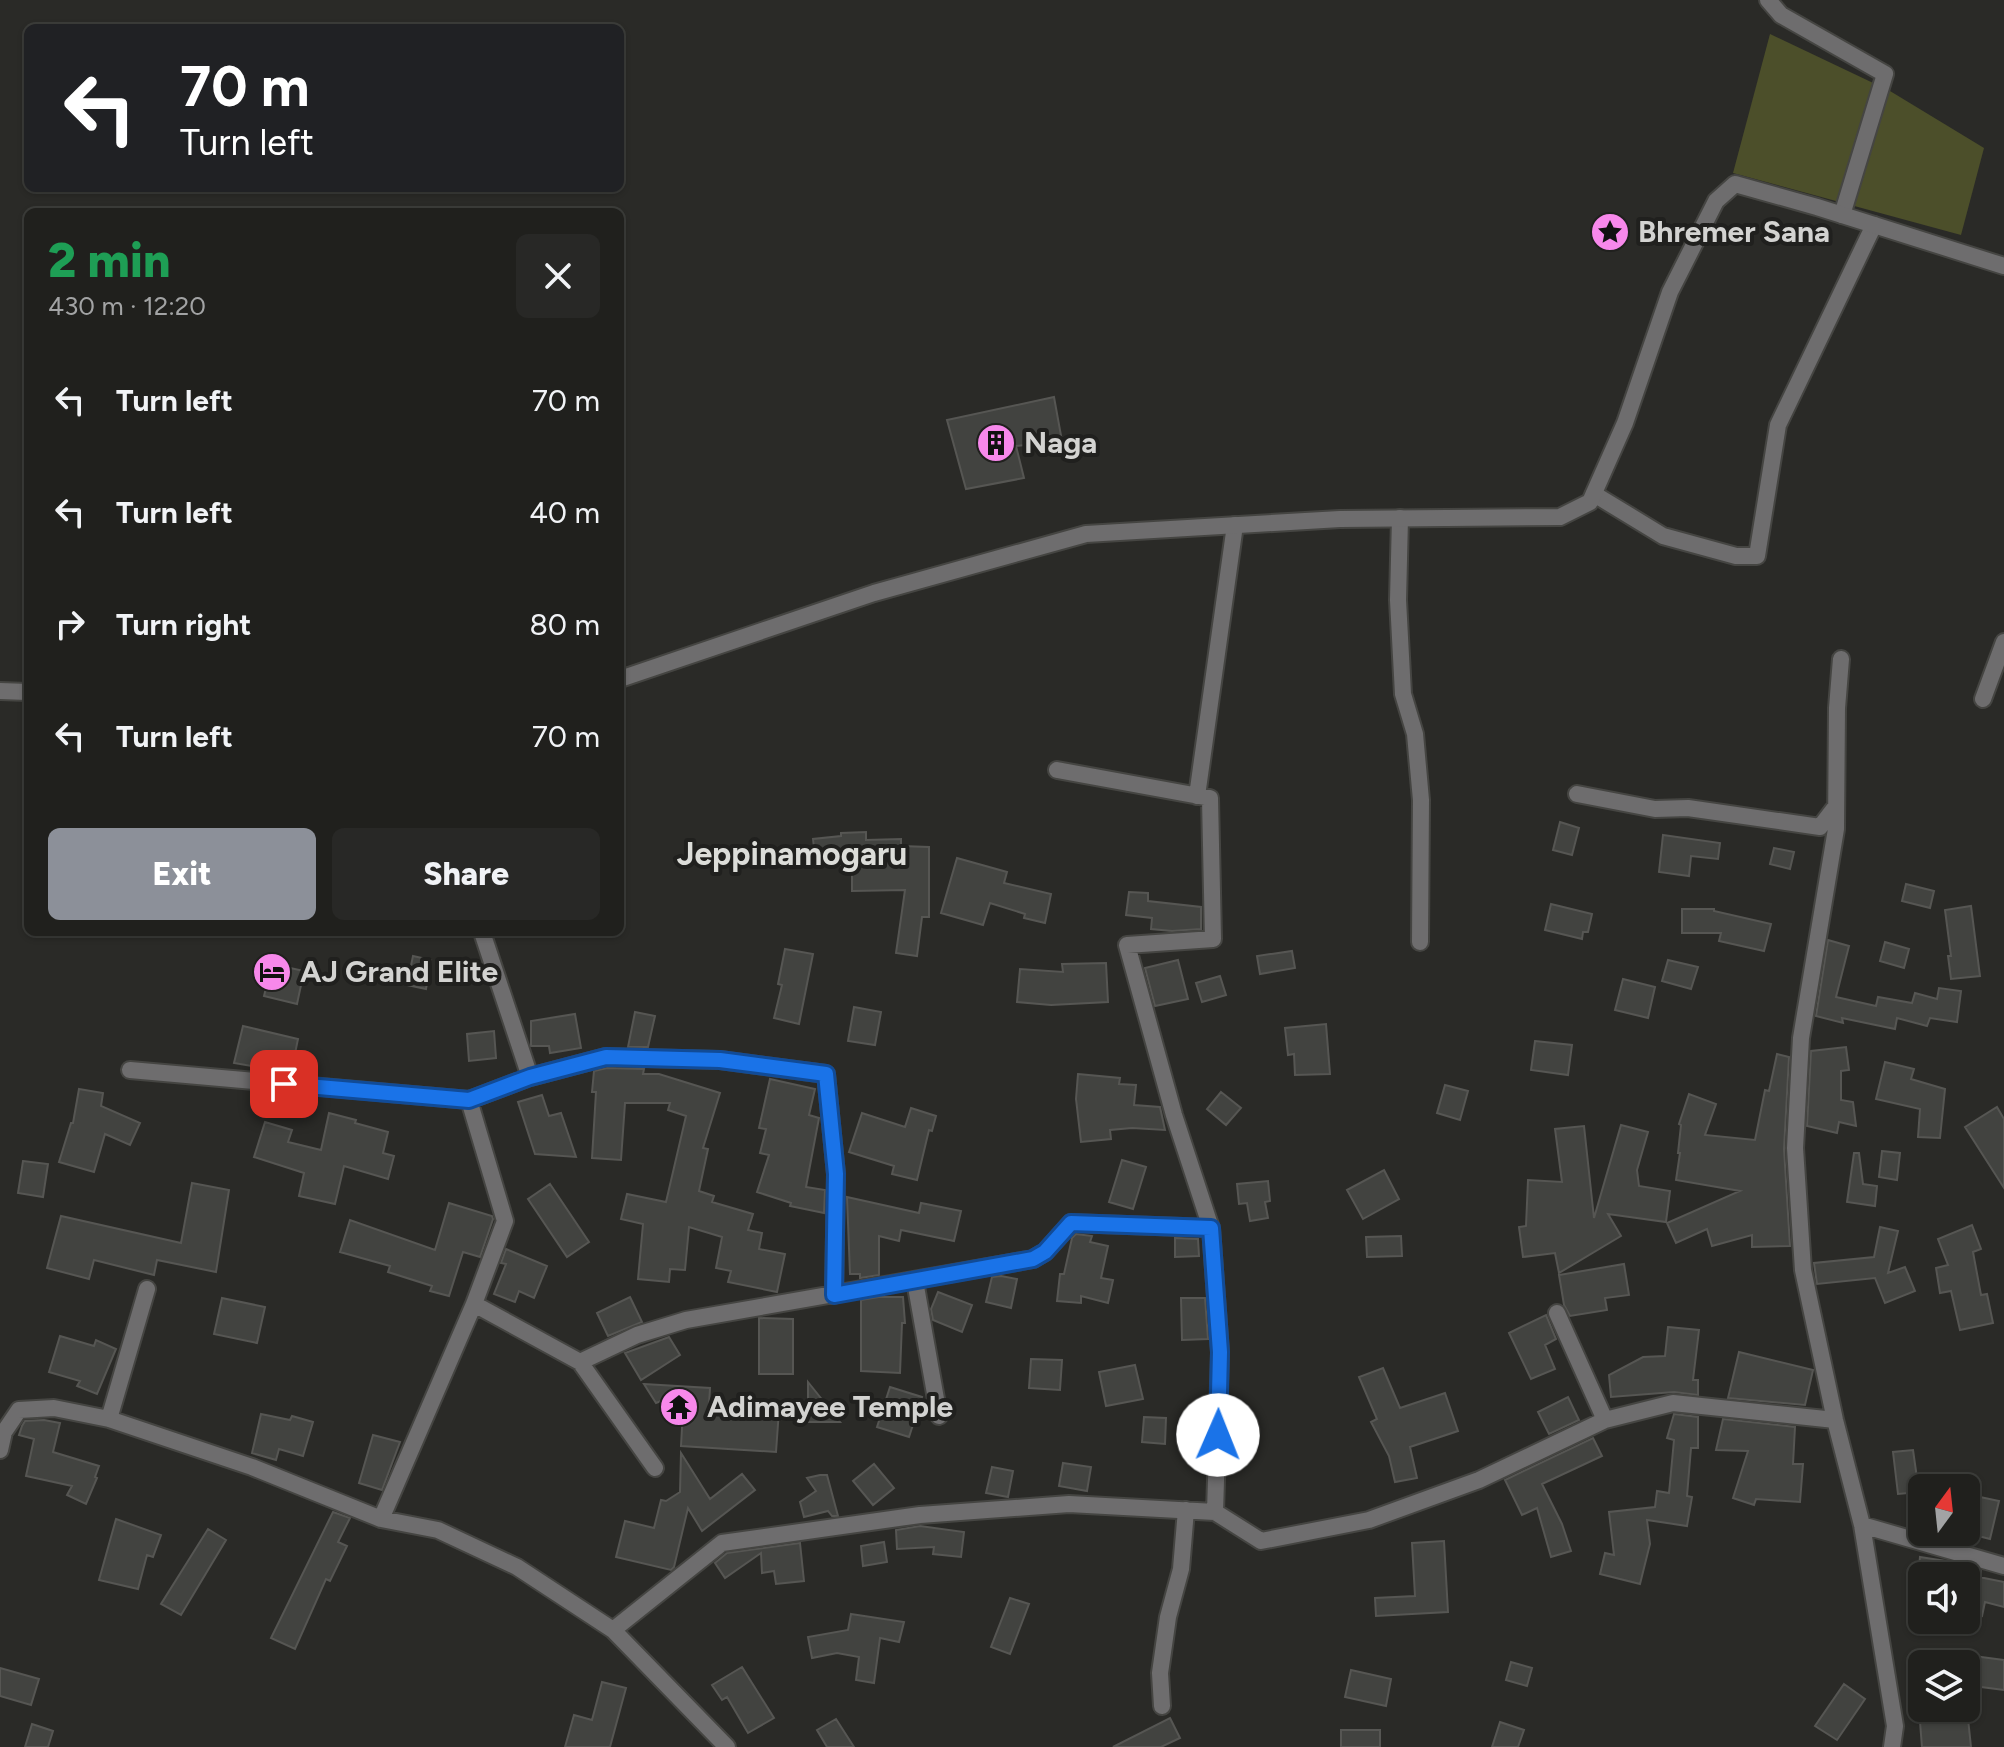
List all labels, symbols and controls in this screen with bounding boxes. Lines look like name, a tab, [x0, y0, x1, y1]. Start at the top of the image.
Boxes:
text: 70 m	[180, 53, 310, 120]
icon: left	[48, 56, 152, 160]
text: Turn left	[180, 121, 314, 164]
place icon: Bhremer Sana	[1589, 211, 1631, 253]
place label: Bhremer Sana	[1638, 213, 1830, 250]
text: 2 min	[48, 231, 171, 289]
button: close	[516, 234, 600, 318]
text: 430 m · 12:20	[48, 290, 206, 322]
icon: left	[48, 378, 92, 422]
text: Turn left	[116, 382, 233, 419]
text: 70 m	[532, 382, 600, 419]
building icon: Naga	[975, 422, 1017, 464]
place label: Naga	[1024, 424, 1097, 461]
icon: left	[48, 490, 92, 534]
text: Turn left	[116, 494, 233, 531]
text: 40 m	[529, 494, 600, 531]
icon: right	[48, 602, 92, 646]
text: Turn right	[116, 606, 251, 643]
text: 80 m	[529, 606, 600, 643]
icon: left	[48, 714, 92, 758]
text: Turn left	[116, 718, 233, 755]
text: 70 m	[532, 718, 600, 755]
button: Exit	[48, 828, 316, 920]
button: Share	[332, 828, 600, 920]
district label: Jeppinamogaru	[677, 835, 907, 873]
hotel icon: AJ Grand Elite	[251, 951, 293, 993]
place label: AJ Grand Elite	[300, 953, 498, 990]
pin	[250, 1050, 318, 1118]
icon: arrive	[262, 1062, 306, 1106]
temple icon: Adimayee Temple	[658, 1386, 700, 1428]
place label: Adimayee Temple	[707, 1388, 953, 1425]
position arrow	[1176, 1393, 1260, 1477]
north arrow	[1908, 1474, 1980, 1546]
map controls	[1908, 1474, 1980, 1722]
button: sound	[1908, 1562, 1980, 1634]
button: layers	[1908, 1650, 1980, 1722]

